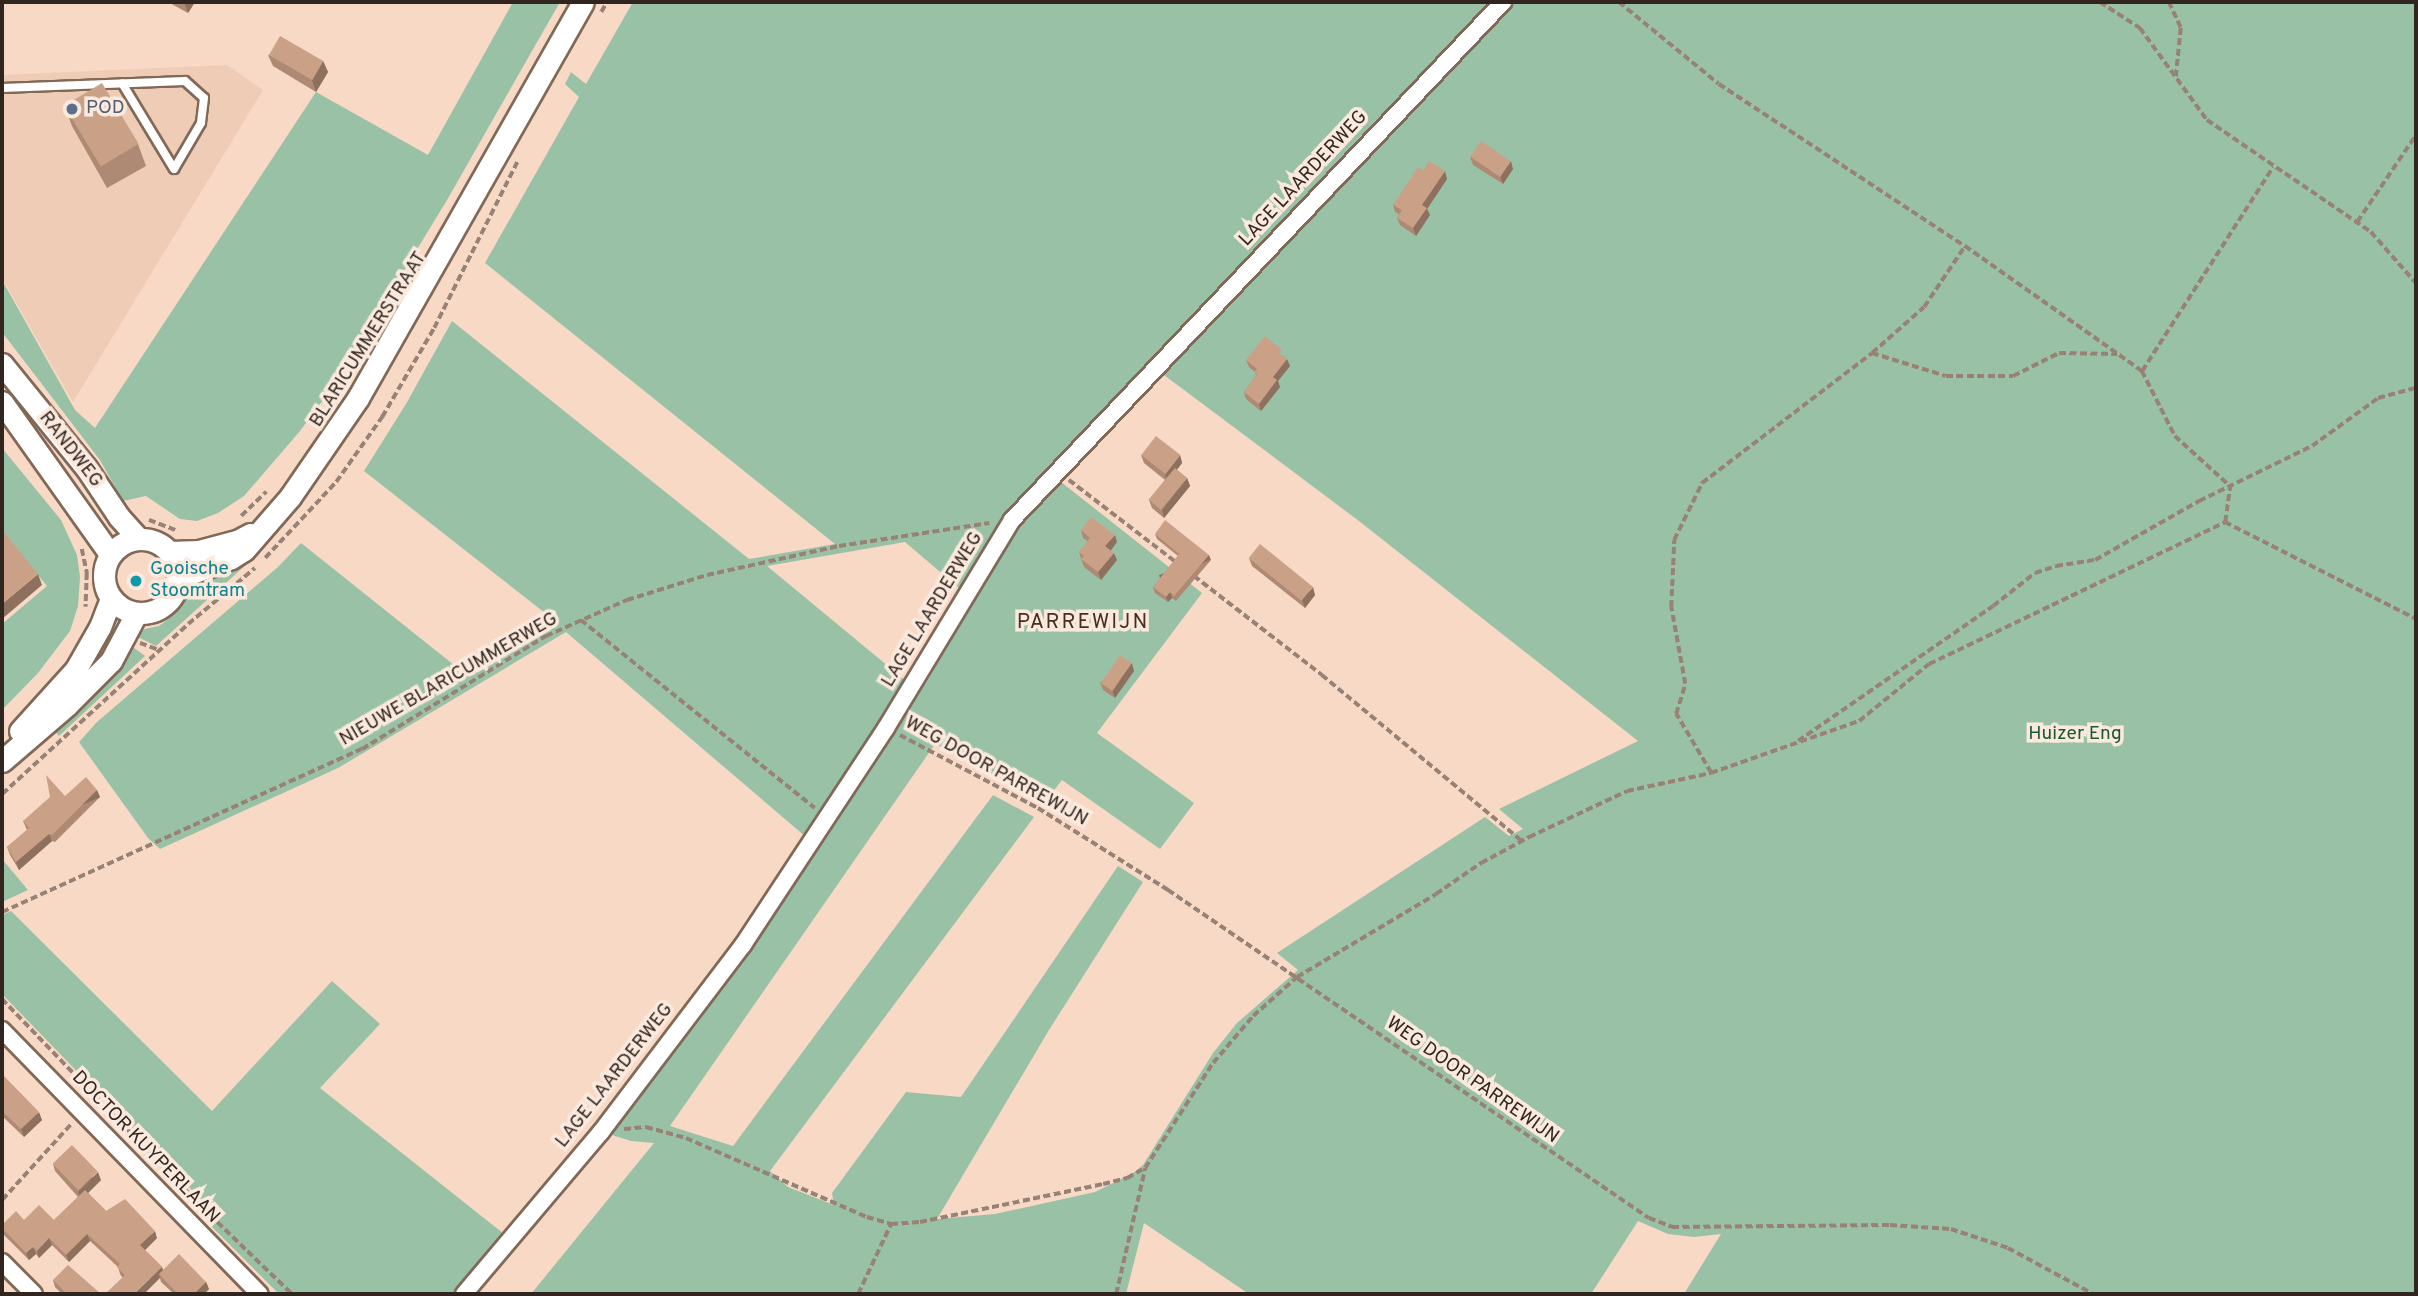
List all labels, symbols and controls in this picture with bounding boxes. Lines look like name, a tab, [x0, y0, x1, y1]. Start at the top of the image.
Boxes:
place label: POD	[86, 98, 125, 120]
marker: POD	[64, 101, 80, 117]
street label: LAGE LAARDERWEG	[1235, 106, 1373, 252]
street label: BLARICUMMERSTRAAT	[306, 248, 432, 432]
street label: RANDWEG	[33, 407, 107, 493]
street label: LAGE LAARDERWEG	[878, 528, 988, 692]
place label: Gooische Stoomtram	[150, 559, 245, 603]
marker: Gooische Stoomtram	[128, 573, 144, 589]
street label: NIEUWE BLARICUMMERWEG	[336, 608, 562, 752]
district label: PARREWIJN	[1018, 610, 1148, 636]
street label: WEG DOOR PARREWIJN	[901, 712, 1091, 832]
park label: Huizer Eng	[2028, 724, 2122, 746]
street label: LAGE LAARDERWEG	[551, 999, 679, 1153]
street label: WEG DOOR PARREWIJN	[1381, 1013, 1563, 1149]
street label: DOCTOR KUYPERLAAN	[66, 1067, 224, 1229]

